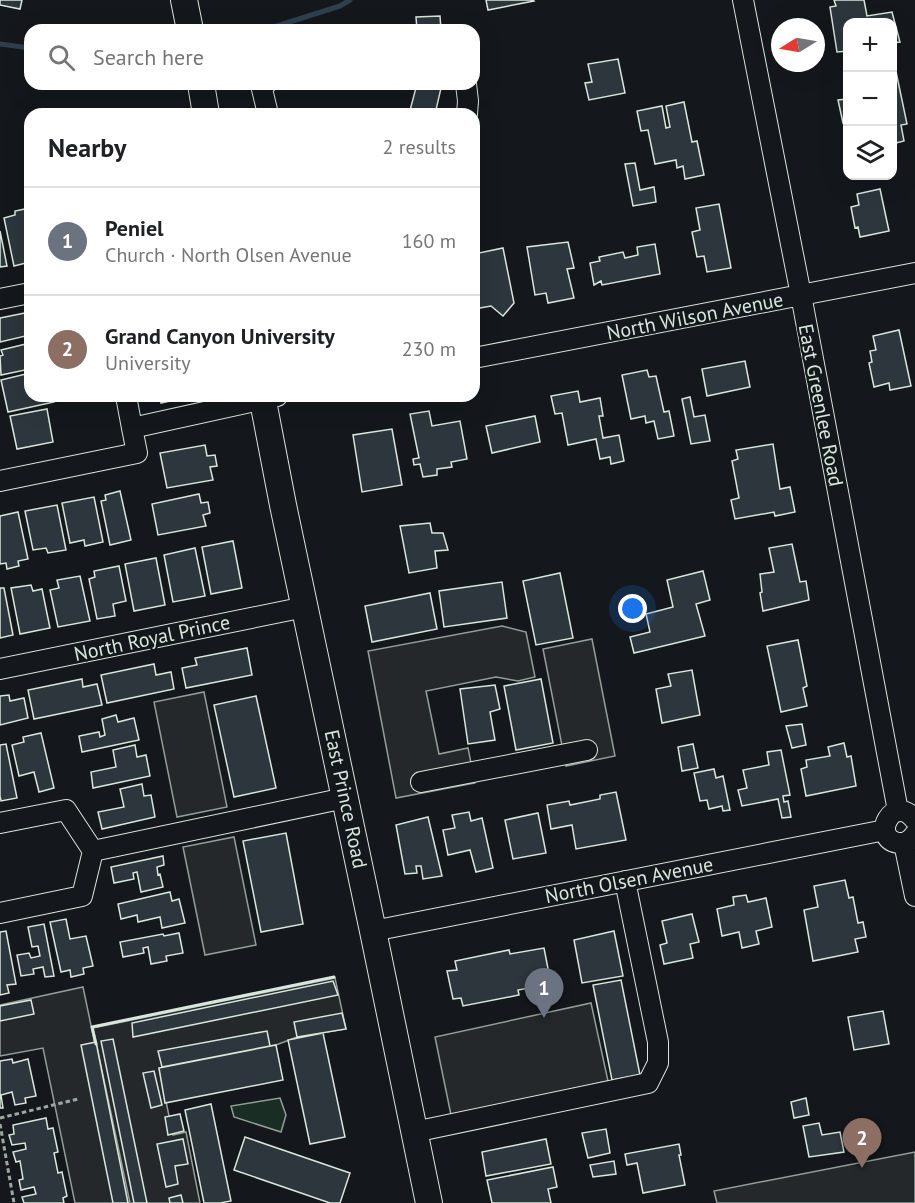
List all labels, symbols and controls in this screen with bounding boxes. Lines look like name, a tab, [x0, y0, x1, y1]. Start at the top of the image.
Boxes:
north arrow	[771, 18, 825, 72]
map controls	[843, 18, 897, 180]
button: +	[843, 18, 897, 72]
search box	[24, 24, 480, 90]
icon: search	[45, 41, 78, 74]
text: Search here	[93, 43, 204, 71]
button: −	[843, 72, 897, 126]
button: layers	[843, 126, 897, 180]
text: Nearby	[48, 131, 126, 164]
text: 2 results	[383, 134, 456, 160]
text: Peniel	[105, 214, 164, 242]
text: 1	[62, 228, 73, 254]
text: 160 m	[402, 228, 456, 254]
text: Church · North Olsen Avenue	[105, 242, 352, 268]
street label: North Wilson Avenue	[605, 286, 785, 346]
text: Grand Canyon University	[105, 322, 335, 350]
street label: East Greenlee Road	[793, 322, 849, 488]
text: 2	[62, 336, 73, 362]
text: 230 m	[402, 336, 456, 362]
text: University	[105, 350, 191, 376]
your location	[618, 594, 647, 623]
street label: North Royal Prince	[72, 609, 232, 667]
street label: East Prince Road	[319, 727, 373, 871]
street label: North Olsen Avenue	[543, 851, 715, 909]
pin: 1	[524, 968, 564, 1018]
pin: 2	[842, 1118, 882, 1168]

